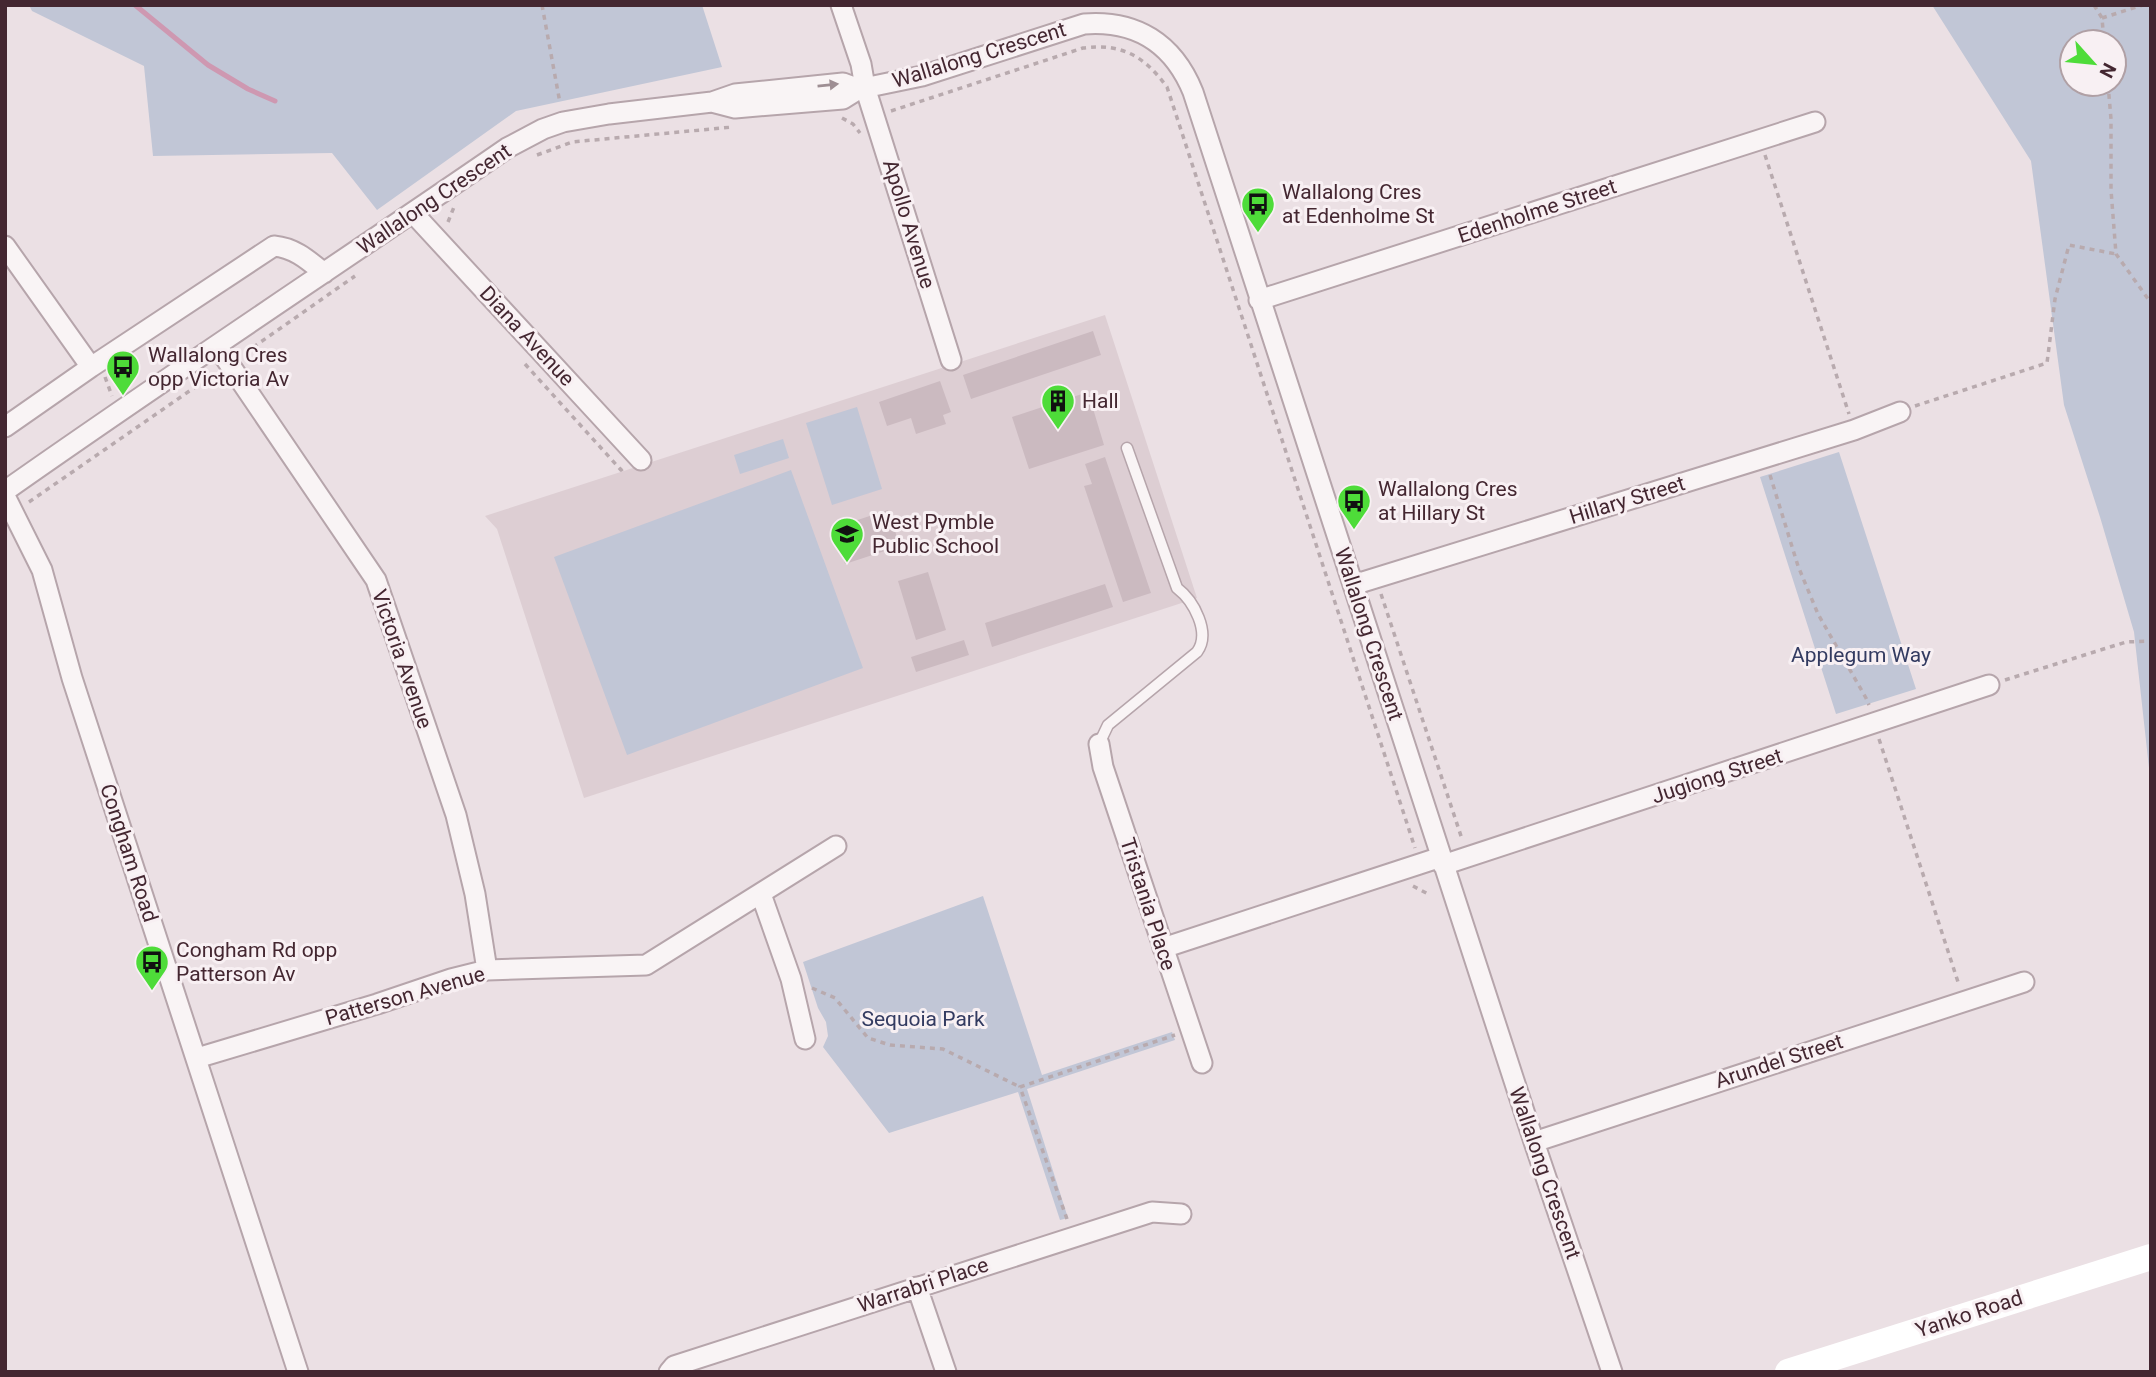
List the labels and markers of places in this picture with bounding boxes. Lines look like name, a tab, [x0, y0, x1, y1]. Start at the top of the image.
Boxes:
place label: Wallalong Cres at Edenholme St	[1282, 180, 1435, 228]
bus stop icon: Wallalong Cres at Edenholme St	[1239, 185, 1277, 234]
place label: Wallalong Cres opp Victoria Av	[148, 343, 289, 391]
bus stop icon: Wallalong Cres opp Victoria Av	[104, 348, 142, 397]
building icon: Hall	[1039, 382, 1077, 431]
place label: Hall	[1082, 389, 1119, 413]
place label: Wallalong Cres at Hillary St	[1378, 477, 1518, 525]
bus stop icon: Wallalong Cres at Hillary St	[1335, 482, 1373, 531]
place label: West Pymble Public School	[872, 510, 999, 558]
school or university icon: West Pymble Public School	[828, 515, 866, 564]
place label: Congham Rd opp Patterson Av	[176, 938, 337, 986]
bus stop icon: Congham Rd opp Patterson Av	[133, 943, 171, 992]

